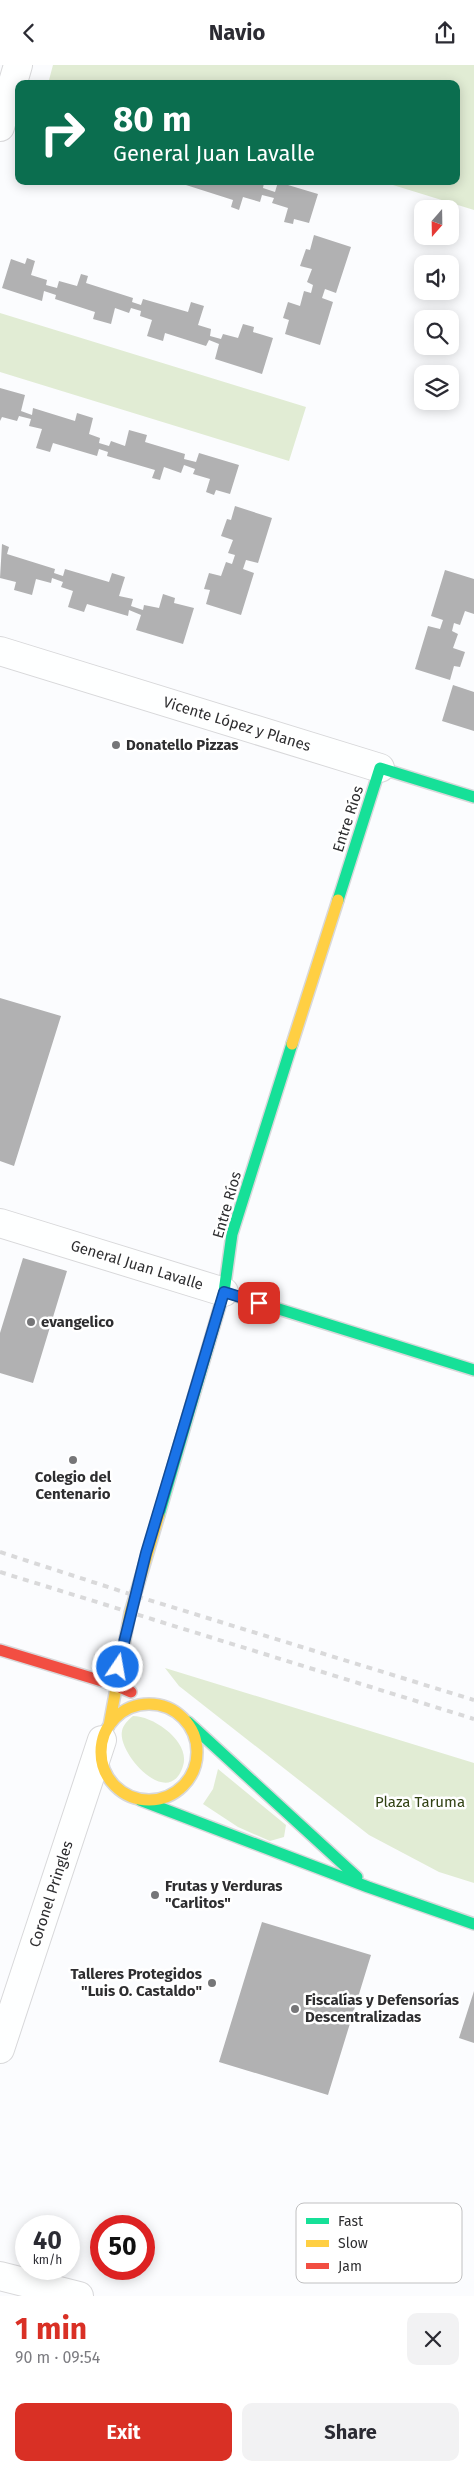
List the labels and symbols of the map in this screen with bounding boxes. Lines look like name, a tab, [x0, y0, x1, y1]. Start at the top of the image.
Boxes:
north arrow	[414, 200, 459, 245]
street label: Vicente López y Planes	[161, 693, 313, 755]
place label: Donatello Pizzas	[126, 736, 238, 754]
marker: Donatello Pizzas	[110, 739, 122, 751]
street label: Entre Ríos	[329, 784, 367, 854]
street label: Entre Ríos	[209, 1170, 245, 1240]
street label: General Juan Lavalle	[68, 1236, 206, 1294]
pin	[238, 1282, 280, 1324]
place label: evangelico	[41, 1313, 114, 1331]
marker: evangelico	[25, 1316, 37, 1328]
marker: Colegio del Centenario	[67, 1454, 79, 1466]
place label: Colegio del Centenario	[35, 1468, 112, 1503]
position arrow	[91, 1640, 143, 1692]
park label: Plaza Taruma	[375, 1793, 465, 1811]
street label: Coronel Pringles	[25, 1839, 77, 1949]
place label: Frutas y Verduras "Carlitos"	[165, 1877, 283, 1912]
marker: Frutas y Verduras "Carlitos"	[149, 1889, 161, 1901]
place label: Talleres Protegidos "Luis O. Castaldo"	[70, 1965, 202, 2000]
marker: Talleres Protegidos "Luis O. Castaldo"	[206, 1977, 218, 1989]
place label: Fiscalías y Defensorías Descentralizadas	[305, 1991, 459, 2026]
marker: Fiscalías y Defensorías Descentralizadas	[289, 2003, 301, 2015]
legend	[296, 2203, 462, 2283]
text: Fast	[338, 2213, 364, 2230]
speed limit sign: 50	[90, 2215, 155, 2280]
text: Slow	[338, 2235, 368, 2252]
text: Jam	[338, 2258, 362, 2275]

